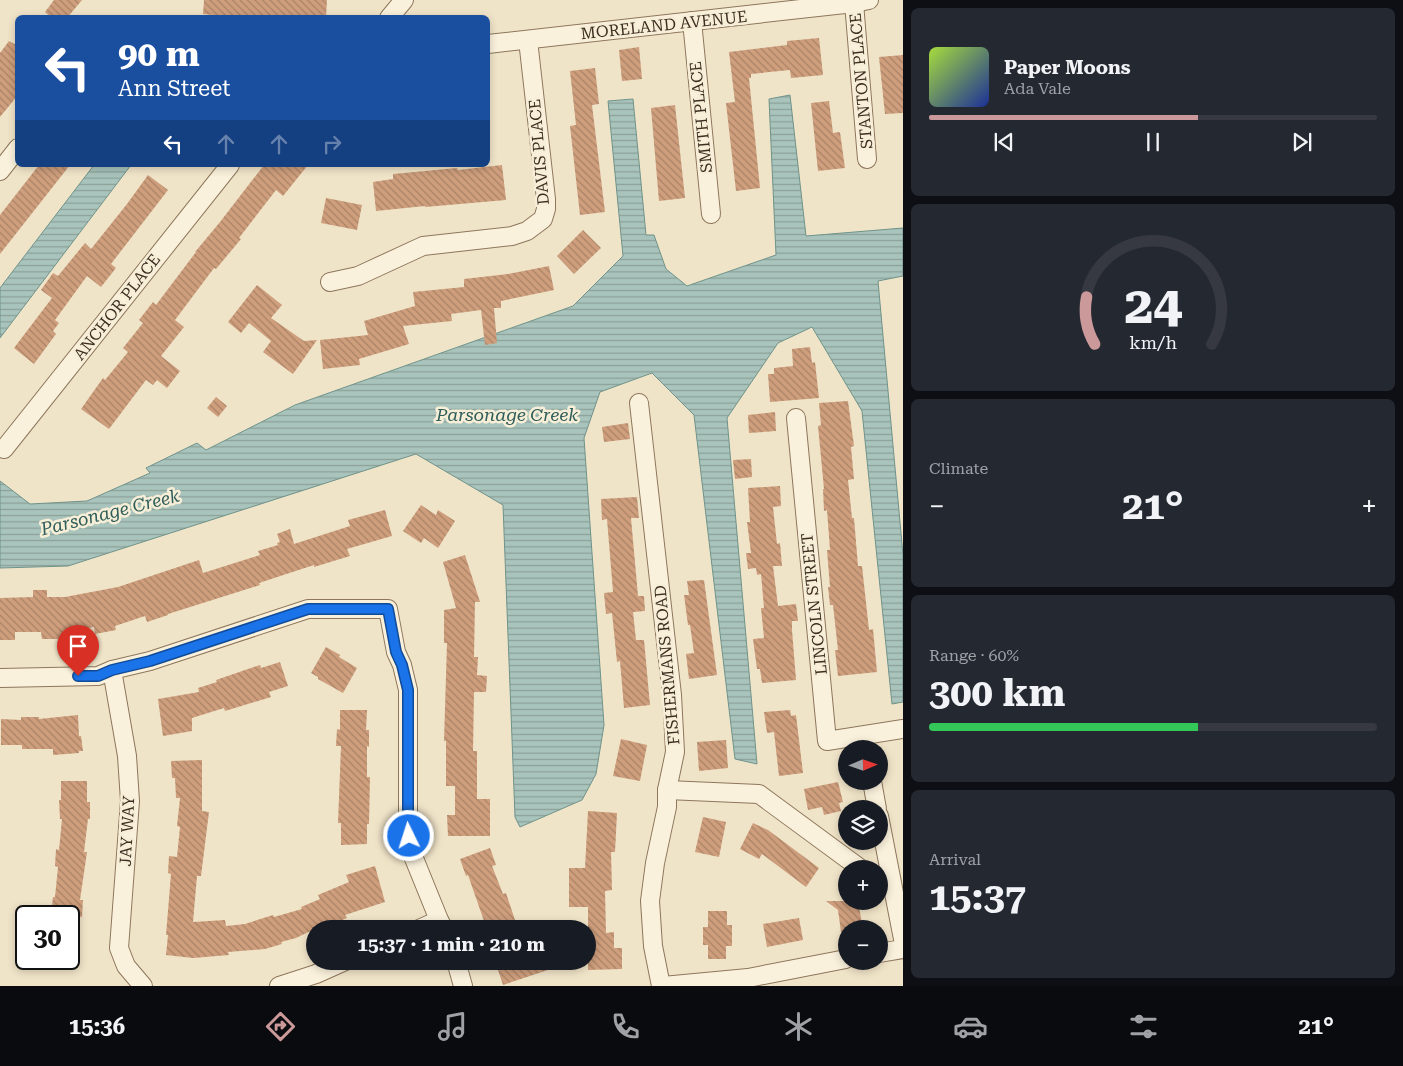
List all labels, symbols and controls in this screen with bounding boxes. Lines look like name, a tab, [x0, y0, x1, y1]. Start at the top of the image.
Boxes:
street label: MORELAND AVENUE	[580, 7, 748, 43]
street label: STANTON PLACE	[846, 12, 876, 150]
text: 90 m	[118, 34, 200, 75]
icon: left	[35, 35, 100, 100]
text: Paper Moons	[1004, 56, 1131, 79]
street label: SMITH PLACE	[686, 60, 716, 174]
text: Ann Street	[118, 76, 230, 101]
text: Ada Vale	[1004, 79, 1071, 98]
street label: DAVIS PLACE	[525, 98, 553, 206]
icon: previous	[990, 128, 1018, 156]
icon: pause	[1139, 128, 1167, 156]
icon: next	[1288, 128, 1316, 156]
icon: left	[159, 130, 187, 158]
icon: ahead	[212, 130, 240, 158]
icon: ahead	[265, 130, 293, 158]
icon: right	[318, 130, 346, 158]
street label: ANCHOR PLACE	[70, 250, 164, 364]
text: 24	[1124, 275, 1182, 336]
text: km/h	[1129, 332, 1177, 353]
water label: Parsonage Creek	[435, 404, 578, 425]
text: Climate	[929, 459, 988, 478]
text: 21°	[1122, 484, 1184, 528]
water label: Parsonage Creek	[37, 485, 182, 540]
text: −	[929, 490, 945, 523]
text: +	[1361, 490, 1377, 523]
street label: LINCOLN STREET	[797, 532, 831, 676]
street label: FISHERMANS ROAD	[651, 584, 683, 746]
pin	[57, 625, 99, 676]
icon: arrive	[64, 632, 92, 660]
text: Range · 60%	[929, 646, 1019, 665]
text: 300 km	[929, 671, 1065, 715]
north arrow	[838, 740, 888, 790]
map controls	[838, 740, 888, 970]
street label: JAY WAY	[116, 795, 138, 867]
button: layers	[838, 800, 888, 850]
position arrow	[382, 809, 434, 861]
text: Arrival	[929, 850, 981, 869]
button: +	[838, 860, 888, 910]
text: 15:37	[929, 875, 1026, 919]
speed limit sign: 30	[15, 905, 80, 970]
button: −	[838, 920, 888, 970]
text: 15:37 · 1 min · 210 m	[357, 933, 545, 956]
icon: directions	[263, 1009, 298, 1044]
icon: music	[435, 1009, 470, 1044]
icon: phone	[608, 1009, 643, 1044]
icon: climate	[781, 1009, 816, 1044]
icon: car	[953, 1009, 988, 1044]
icon: filters	[1126, 1009, 1161, 1044]
text: 15:36	[69, 1014, 125, 1039]
text: 21°	[1298, 1014, 1334, 1039]

